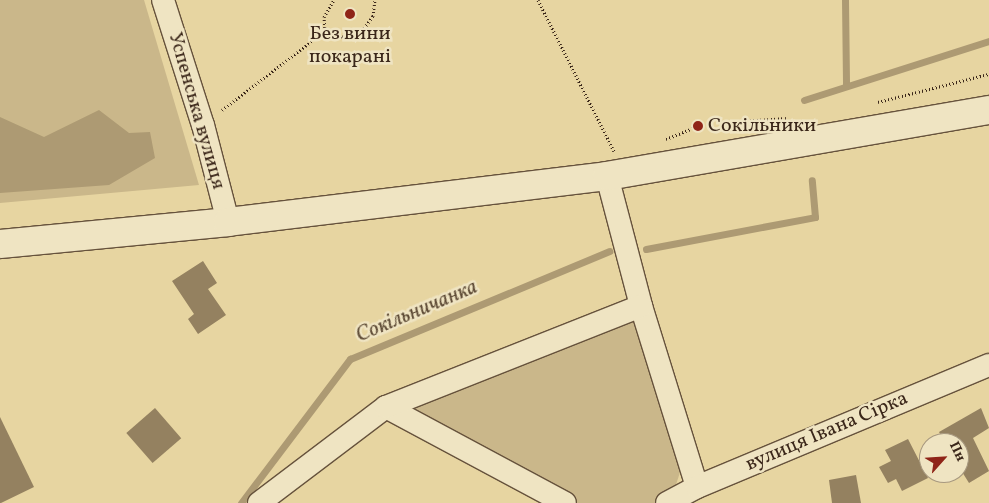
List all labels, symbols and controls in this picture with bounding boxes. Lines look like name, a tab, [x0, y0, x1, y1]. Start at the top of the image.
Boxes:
marker: Без вини покарані	[344, 8, 356, 20]
place label: Без вини покарані	[309, 22, 391, 69]
street label: Успенська вулиця	[162, 30, 230, 192]
place label: Сокільники	[708, 114, 816, 138]
marker: Сокільники	[692, 120, 704, 132]
water label: Сокільничанка	[352, 275, 482, 349]
street label: вулиця Івана Сірка	[742, 387, 912, 477]
north arrow	[919, 433, 969, 483]
text: Пн	[944, 439, 970, 465]

